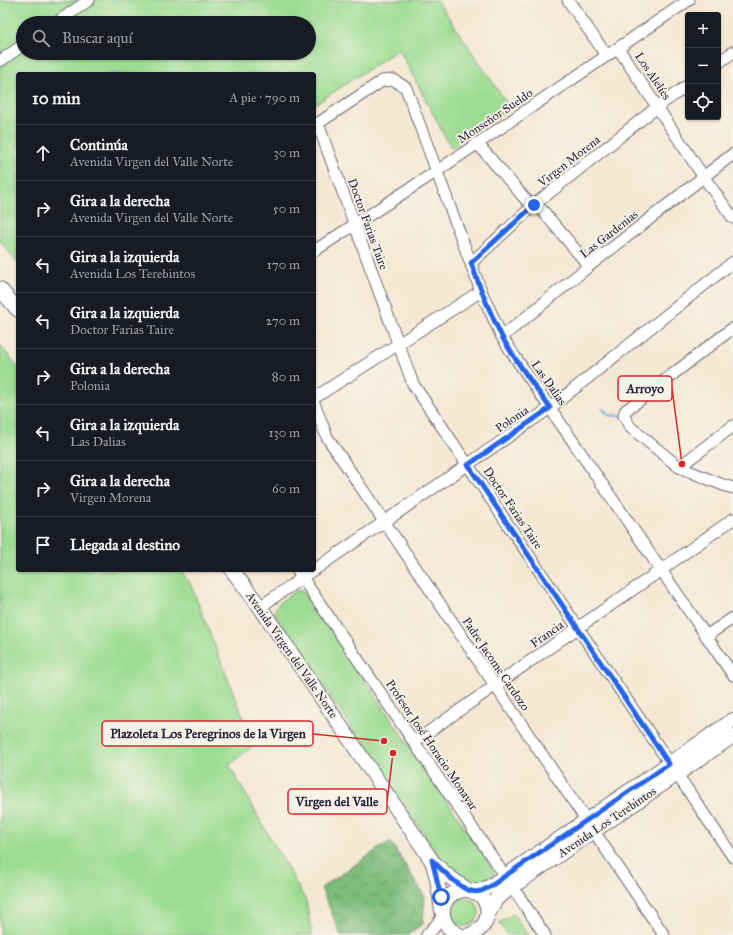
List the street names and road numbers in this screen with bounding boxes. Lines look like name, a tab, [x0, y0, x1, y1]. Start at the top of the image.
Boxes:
street label: Los Alelíes	[632, 50, 674, 102]
street label: Monseñor Sueldo	[455, 86, 535, 146]
street label: Virgen Morena	[534, 132, 604, 191]
street label: Doctor Farias Taire	[345, 177, 391, 271]
street label: Las Gardenias	[577, 207, 641, 261]
street label: Las Dalias	[529, 358, 569, 408]
street label: Polonia	[493, 402, 532, 435]
street label: Doctor Farias Taire	[480, 464, 546, 552]
street label: Avenida Virgen del Valle Norte	[242, 588, 341, 721]
street label: Padre Jacome Cardozo	[459, 615, 532, 714]
street label: Francia	[528, 617, 567, 650]
street label: Profesor José Horacio Monayar	[382, 677, 481, 814]
street label: Avenida Los Terebintos	[554, 784, 659, 861]

